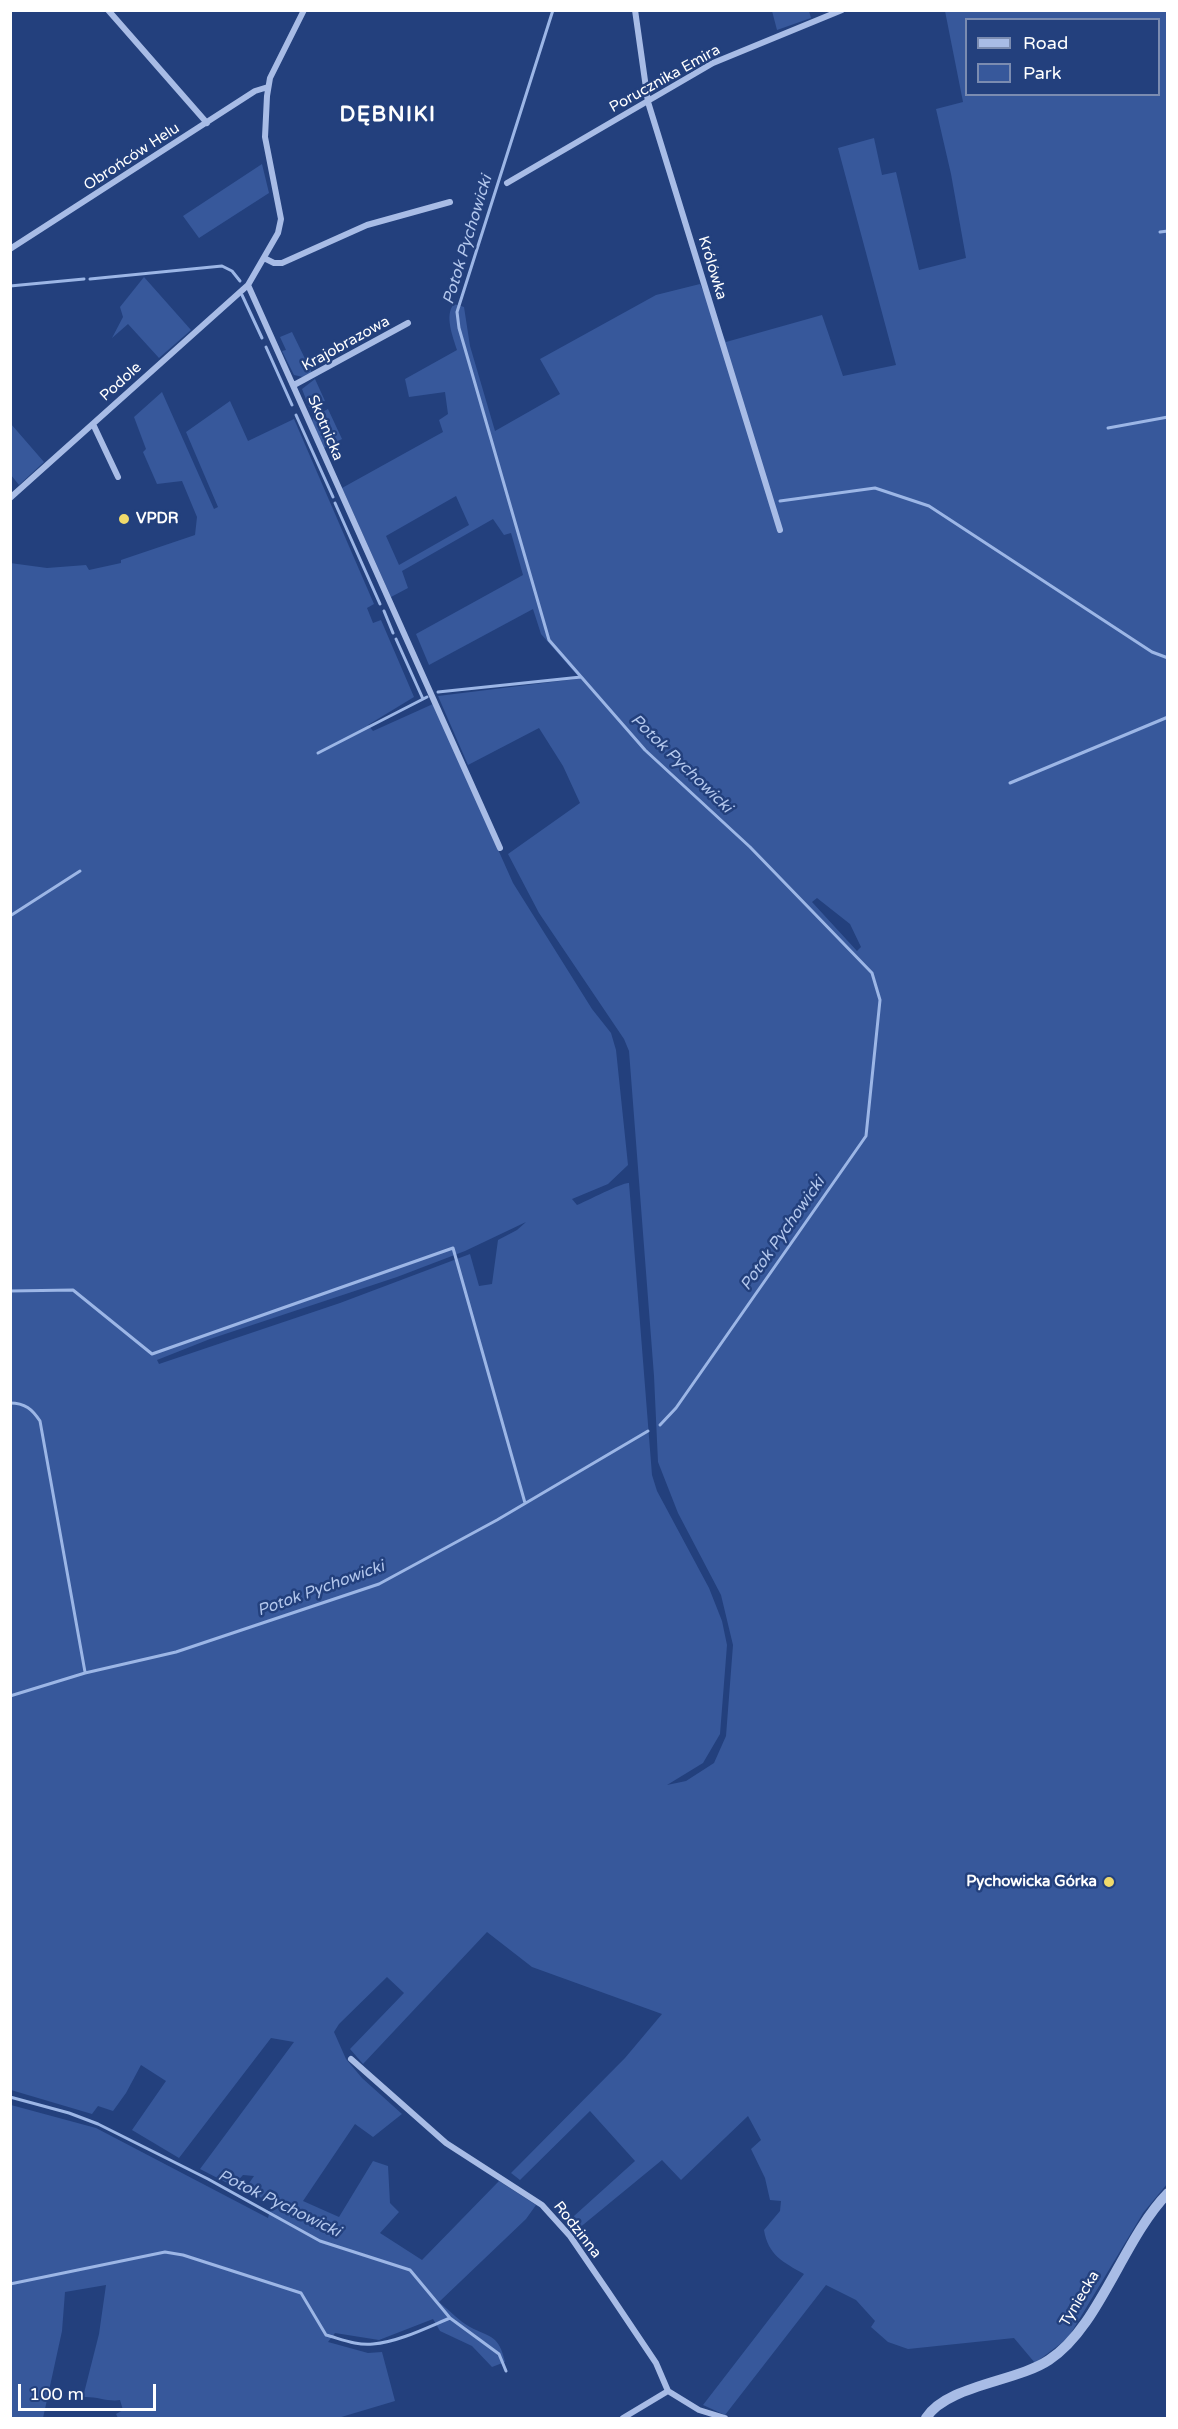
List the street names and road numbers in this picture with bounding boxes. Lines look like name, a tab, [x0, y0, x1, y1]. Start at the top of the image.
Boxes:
street label: Porucznika Emira	[607, 41, 723, 117]
street label: Obrońców Helu	[81, 119, 183, 195]
street label: Królówka	[694, 234, 730, 302]
street label: Krajobrazowa	[299, 312, 393, 376]
street label: Podole	[96, 359, 146, 405]
street label: Skotnicka	[303, 393, 347, 463]
street label: Rodzinna	[549, 2198, 605, 2262]
street label: Tyniecka	[1056, 2268, 1104, 2330]

